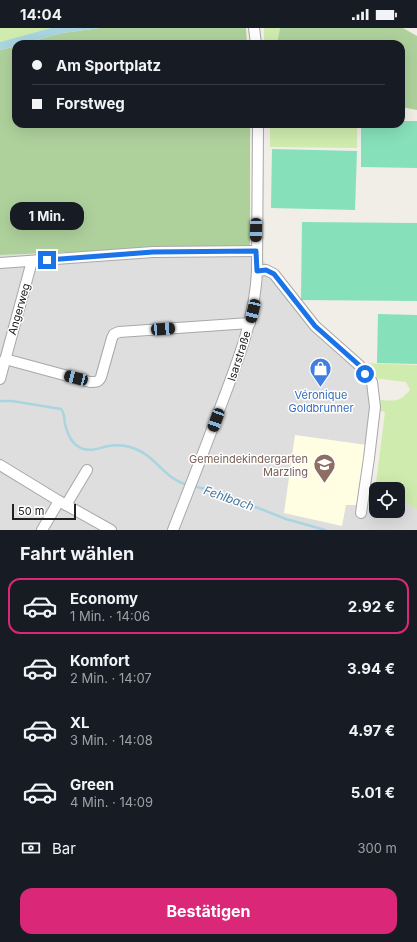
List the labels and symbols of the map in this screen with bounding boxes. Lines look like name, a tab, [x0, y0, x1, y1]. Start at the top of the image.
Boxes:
callout: 1 Min.	[10, 202, 84, 230]
car	[250, 218, 262, 242]
route end	[38, 251, 56, 269]
street label: Angerweg	[5, 281, 33, 337]
car	[244, 298, 262, 324]
car	[151, 322, 175, 336]
street label: Isarstraße	[224, 329, 254, 383]
shop icon: Véronique Goldbrunner	[308, 356, 334, 389]
route start	[356, 365, 374, 383]
car	[63, 369, 89, 387]
place label: Véronique Goldbrunner	[288, 388, 354, 415]
car	[206, 407, 226, 433]
place label: Gemeindekindergarten Marzling	[189, 452, 308, 479]
school or university icon: Gemeindekindergarten Marzling	[311, 452, 337, 485]
water label: Fehlbach	[202, 482, 256, 514]
scale bar	[12, 502, 76, 521]

